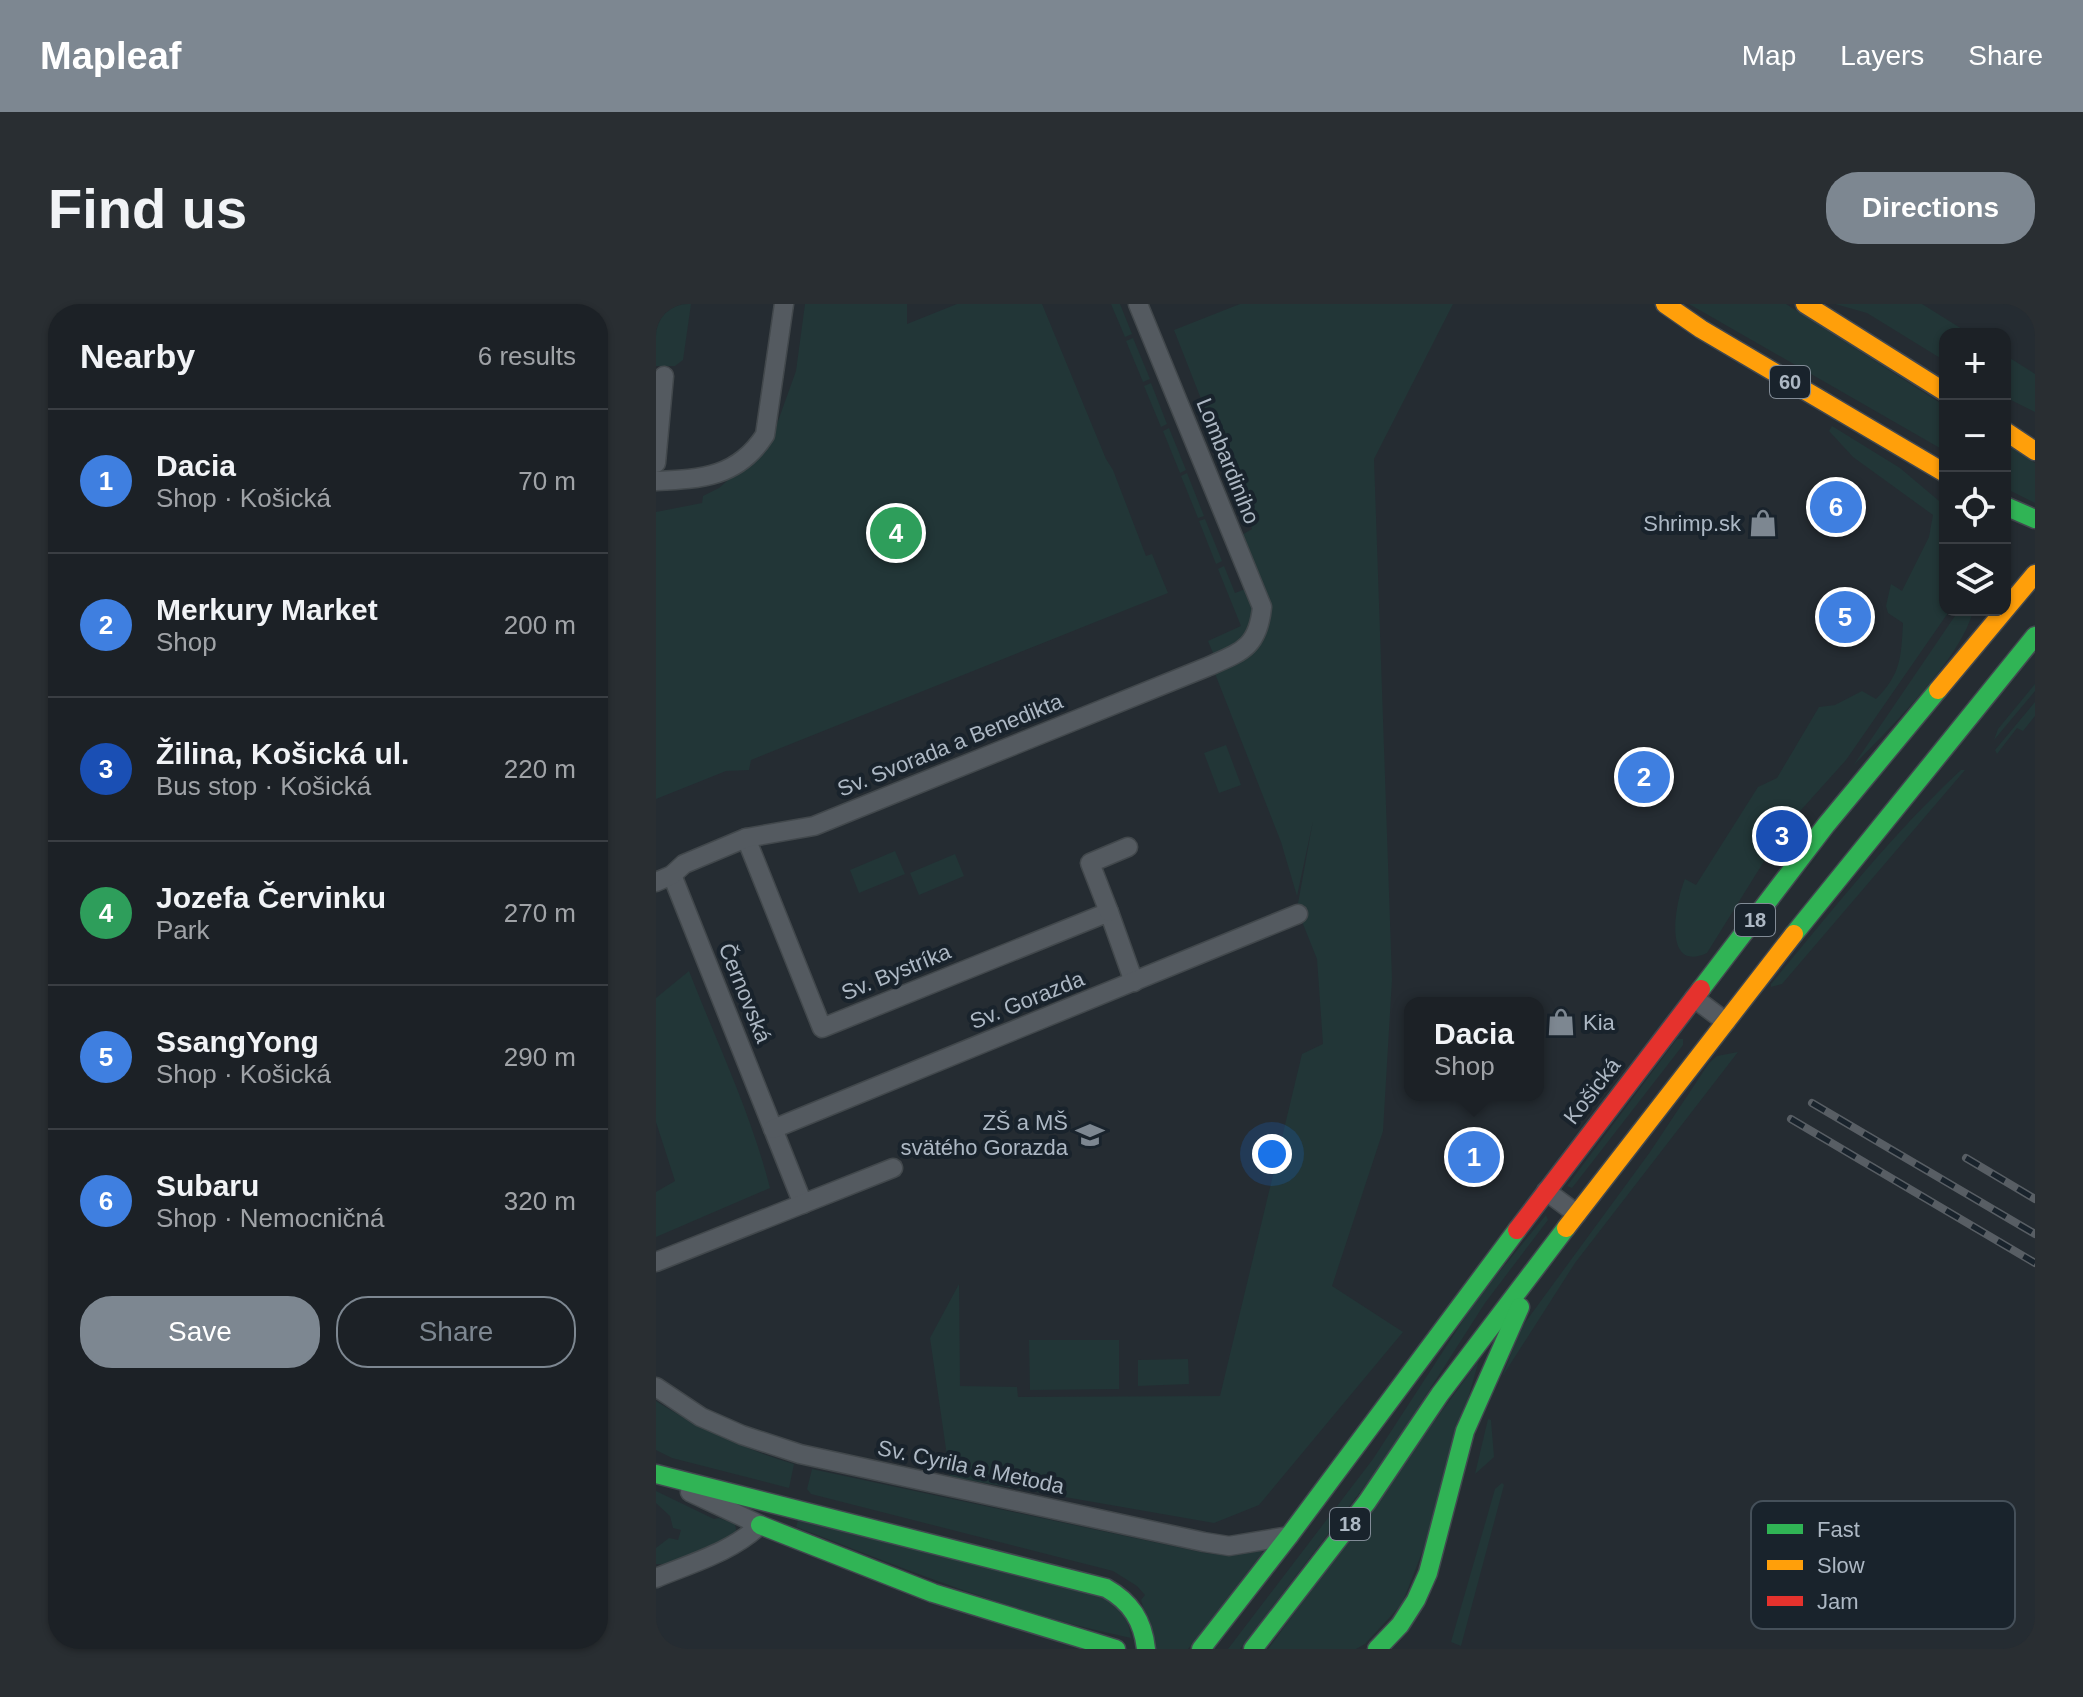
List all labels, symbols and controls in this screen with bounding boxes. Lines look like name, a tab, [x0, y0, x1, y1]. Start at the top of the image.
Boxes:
text: Mapleaf	[40, 35, 181, 77]
text: Map	[1742, 40, 1796, 71]
text: Layers	[1840, 40, 1924, 71]
text: Share	[1968, 40, 2043, 71]
button: Directions	[1826, 172, 2035, 244]
text: Find us	[48, 177, 247, 240]
map controls	[1939, 328, 2011, 616]
button: +	[1939, 328, 2011, 400]
text: Nearby	[80, 337, 195, 375]
text: 6 results	[478, 341, 576, 371]
road number: 60	[1770, 366, 1810, 398]
street label: Lombardiniho	[1191, 395, 1265, 527]
button: −	[1939, 400, 2011, 472]
text: Dacia	[156, 449, 236, 482]
text: 1	[99, 466, 113, 496]
text: 70 m	[518, 466, 576, 496]
button: locate	[1939, 472, 2011, 544]
pin: 6	[1810, 477, 1862, 537]
text: Shop · Košická	[156, 483, 331, 513]
pin: 4	[870, 503, 922, 563]
shop icon: Shrimp.sk	[1748, 508, 1778, 538]
place label: Shrimp.sk	[1643, 511, 1742, 536]
button: layers	[1939, 544, 2011, 616]
pin: 5	[1819, 587, 1871, 647]
text: Merkury Market	[156, 593, 378, 626]
text: 2	[99, 610, 113, 640]
text: 200 m	[504, 610, 576, 640]
text: Shop	[156, 627, 217, 657]
street label: Sv. Svorada a Benedikta	[834, 688, 1067, 802]
text: Žilina, Košická ul.	[156, 737, 409, 770]
pin: 2	[1618, 747, 1670, 807]
text: 3	[99, 754, 113, 784]
text: 220 m	[504, 754, 576, 784]
text: Bus stop · Košická	[156, 771, 371, 801]
pin: 3	[1756, 806, 1808, 866]
text: Jozefa Červinku	[156, 881, 386, 914]
text: 4	[99, 898, 113, 928]
text: 270 m	[504, 898, 576, 928]
road number: 18	[1735, 904, 1775, 936]
text: Park	[156, 915, 209, 945]
street label: Sv. Bystríka	[838, 938, 955, 1005]
street label: Černovská	[714, 940, 777, 1047]
street label: Sv. Gorazda	[966, 966, 1088, 1034]
popup	[1404, 997, 1544, 1101]
shop icon: Kia	[1546, 1007, 1576, 1037]
place label: Kia	[1583, 1010, 1616, 1035]
text: Dacia	[1434, 1017, 1514, 1050]
text: SsangYong	[156, 1025, 319, 1058]
text: 5	[99, 1042, 113, 1072]
text: 290 m	[504, 1042, 576, 1072]
text: Shop	[1434, 1051, 1495, 1081]
street label: Košická	[1558, 1052, 1626, 1129]
text: Shop · Košická	[156, 1059, 331, 1089]
place label: ZŠ a MŠ svätého Gorazda	[900, 1110, 1069, 1160]
school or university icon: ZŠ a MŠ svätého Gorazda	[1075, 1120, 1105, 1150]
pin: 1	[1448, 1127, 1500, 1187]
your location	[1252, 1134, 1292, 1174]
text: Subaru	[156, 1169, 259, 1202]
text: 6	[99, 1186, 113, 1216]
text: 320 m	[504, 1186, 576, 1216]
text: Shop · Nemocničná	[156, 1203, 384, 1233]
button: Save	[80, 1296, 320, 1368]
button: Share	[336, 1296, 576, 1368]
street label: Sv. Cyrila a Metoda	[875, 1435, 1067, 1499]
legend	[1751, 1501, 2015, 1629]
road number: 18	[1330, 1508, 1370, 1540]
text: Fast	[1817, 1517, 1860, 1542]
text: Slow	[1817, 1553, 1865, 1578]
text: Jam	[1817, 1589, 1859, 1614]

